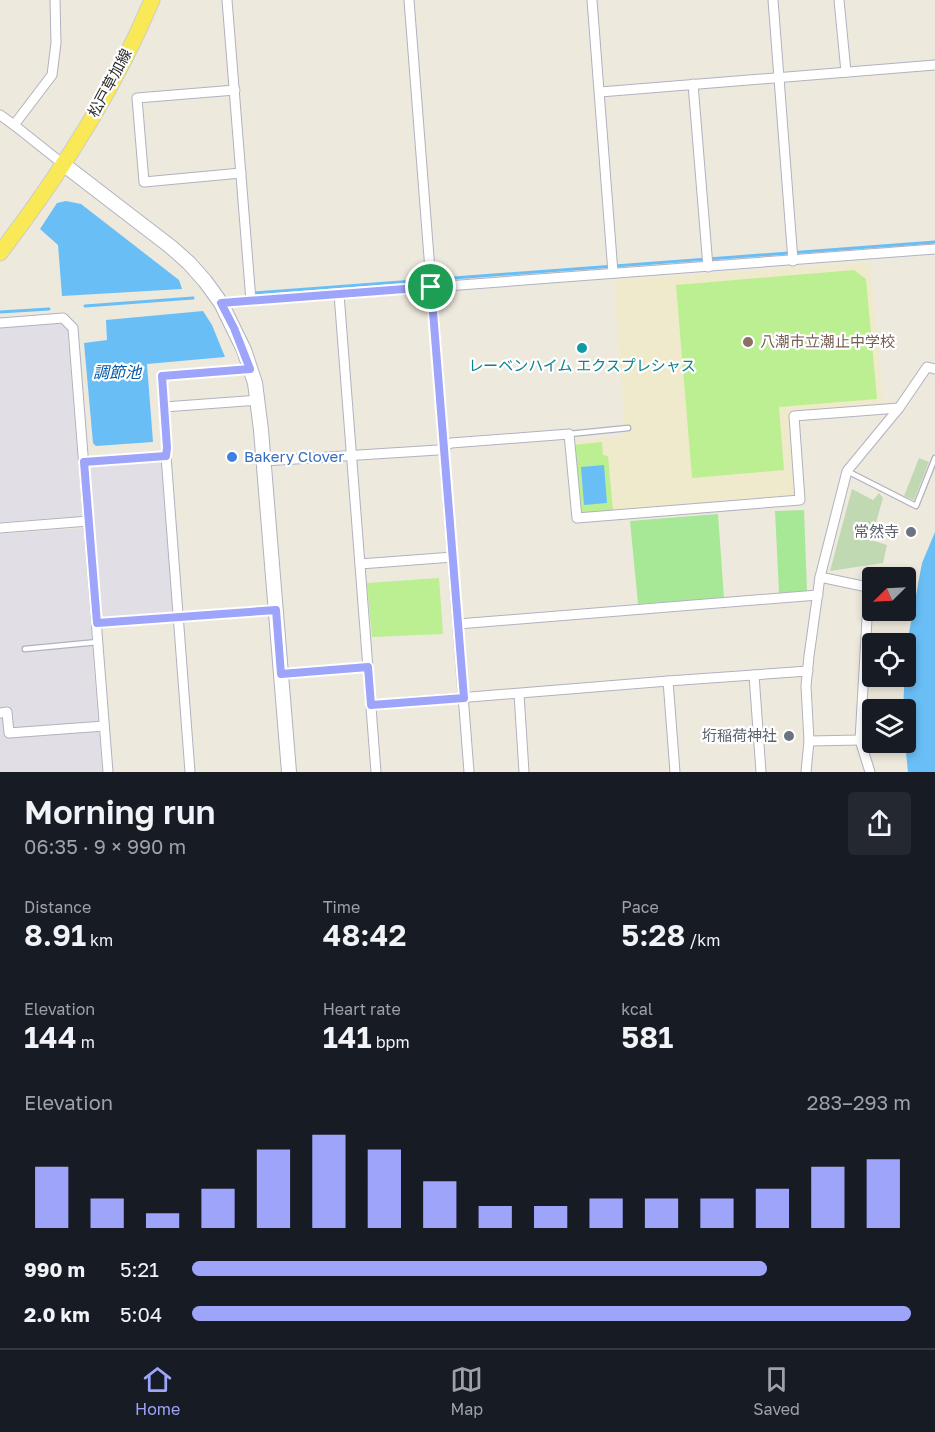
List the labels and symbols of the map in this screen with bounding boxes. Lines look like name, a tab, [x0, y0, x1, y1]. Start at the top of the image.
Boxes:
street label: 松戸草加線	[84, 45, 135, 120]
pin	[405, 261, 456, 312]
place label: 八潮市立潮止中学校	[760, 332, 895, 350]
marker: 八潮市立潮止中学校	[741, 335, 755, 349]
marker: レーベンハイム エクスプレシャス	[575, 341, 589, 355]
place label: レーベンハイム エクスプレシャス	[468, 356, 696, 374]
water label: 調節池	[93, 362, 143, 382]
place label: Bakery Clover	[244, 447, 344, 465]
marker: Bakery Clover	[225, 450, 239, 464]
place label: 常然寺	[854, 522, 899, 540]
marker: 常然寺	[904, 525, 918, 539]
north arrow	[862, 567, 916, 621]
place label: 垳稲荷神社	[702, 726, 777, 744]
marker: 垳稲荷神社	[782, 729, 796, 743]

